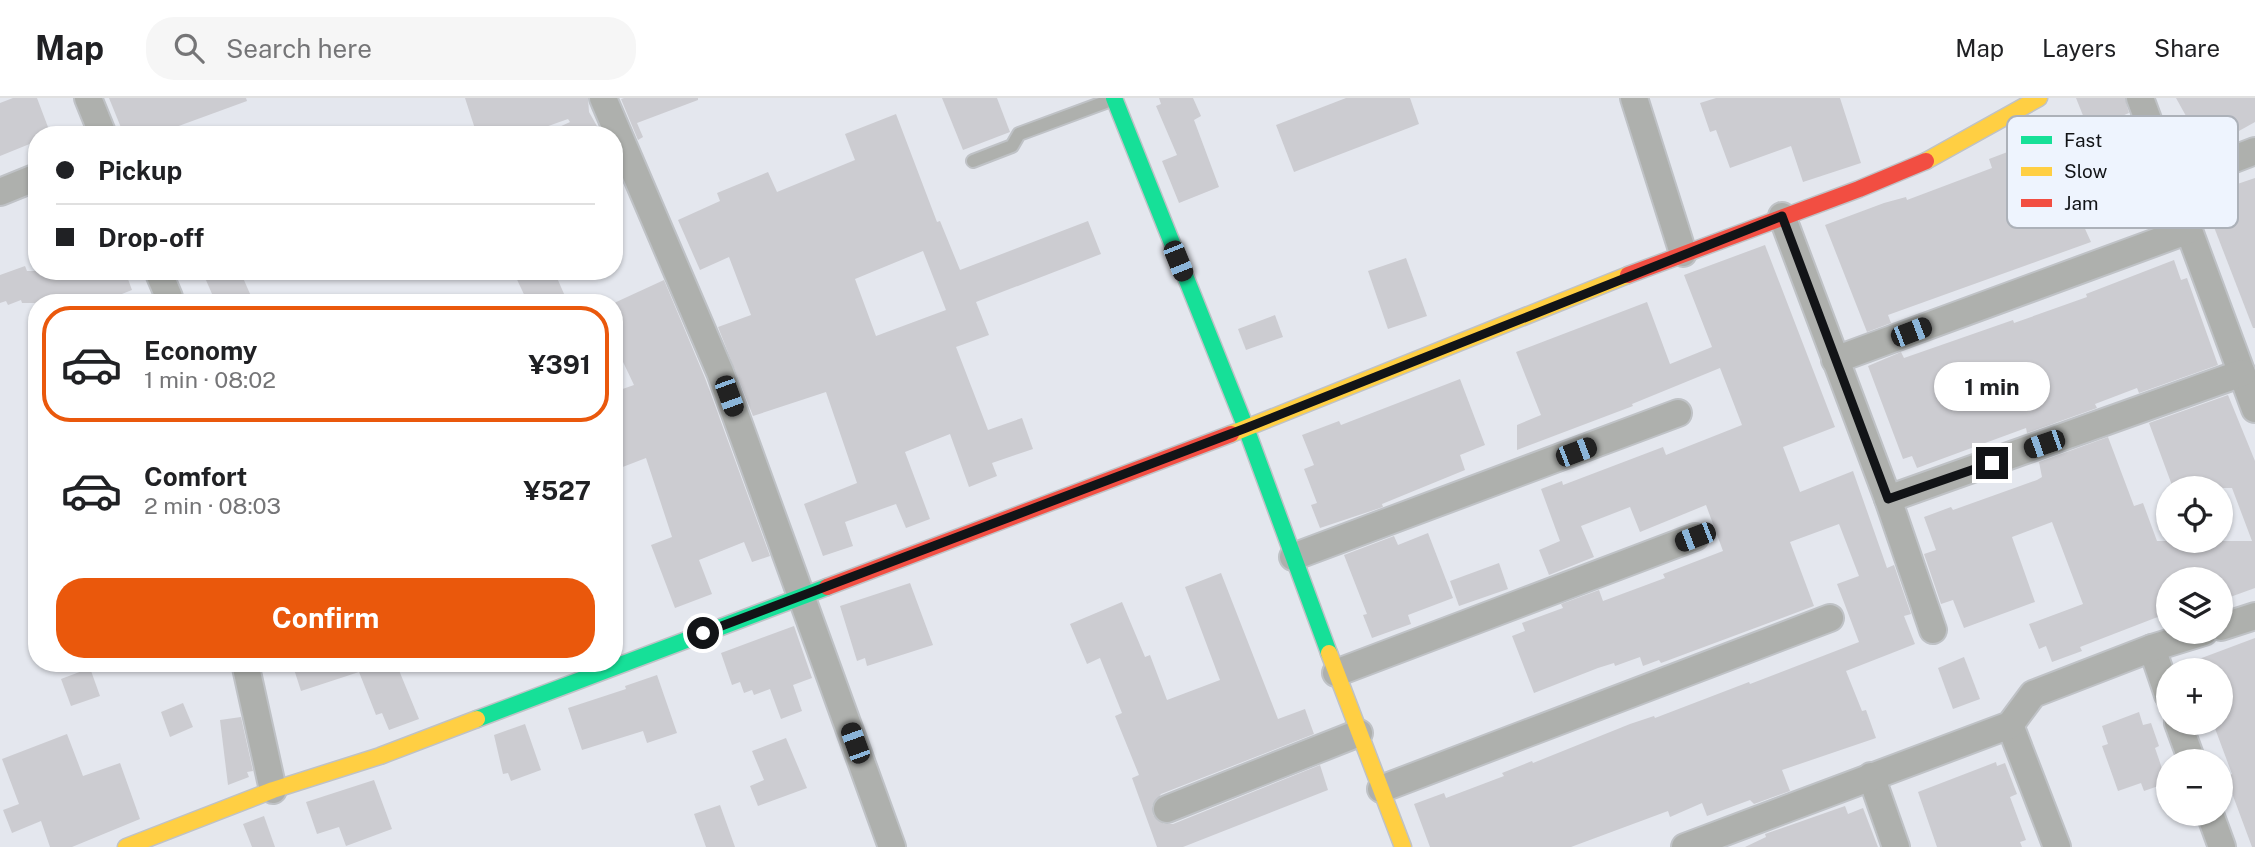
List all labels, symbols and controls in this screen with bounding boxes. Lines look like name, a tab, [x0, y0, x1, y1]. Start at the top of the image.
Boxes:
search box	[146, 17, 636, 80]
text: Map	[35, 29, 104, 67]
icon: search	[170, 29, 208, 67]
text: Search here	[226, 33, 372, 64]
text: Map	[1955, 34, 2004, 62]
text: Layers	[2042, 34, 2116, 62]
text: Share	[2154, 34, 2220, 62]
legend	[2007, 116, 2238, 228]
text: Fast	[2064, 129, 2102, 151]
text: Pickup	[98, 155, 182, 186]
text: Slow	[2064, 160, 2108, 182]
text: Jam	[2064, 192, 2098, 214]
text: Drop-off	[98, 222, 204, 253]
car	[1161, 238, 1196, 284]
car	[1888, 315, 1935, 349]
icon: car	[60, 333, 123, 396]
text: Economy	[144, 335, 257, 366]
text: ¥391	[528, 349, 591, 380]
callout: 1 min	[1934, 362, 2050, 410]
text: 1 min · 08:02	[144, 366, 276, 393]
car	[712, 373, 747, 419]
text: 1 min	[1964, 373, 2020, 400]
car	[2021, 427, 2068, 461]
car	[1553, 435, 1600, 469]
route end	[1976, 447, 2008, 479]
icon: car	[60, 459, 123, 522]
text: Comfort	[144, 461, 247, 492]
text: ¥527	[524, 475, 591, 506]
map controls	[2156, 476, 2233, 826]
button: locate	[2156, 476, 2233, 553]
text: 2 min · 08:03	[144, 492, 281, 519]
car	[1672, 520, 1719, 554]
button: layers	[2156, 567, 2233, 644]
button: Confirm	[56, 578, 595, 658]
route start	[687, 617, 719, 649]
button: +	[2156, 658, 2233, 735]
car	[838, 720, 873, 766]
button: −	[2156, 749, 2233, 826]

